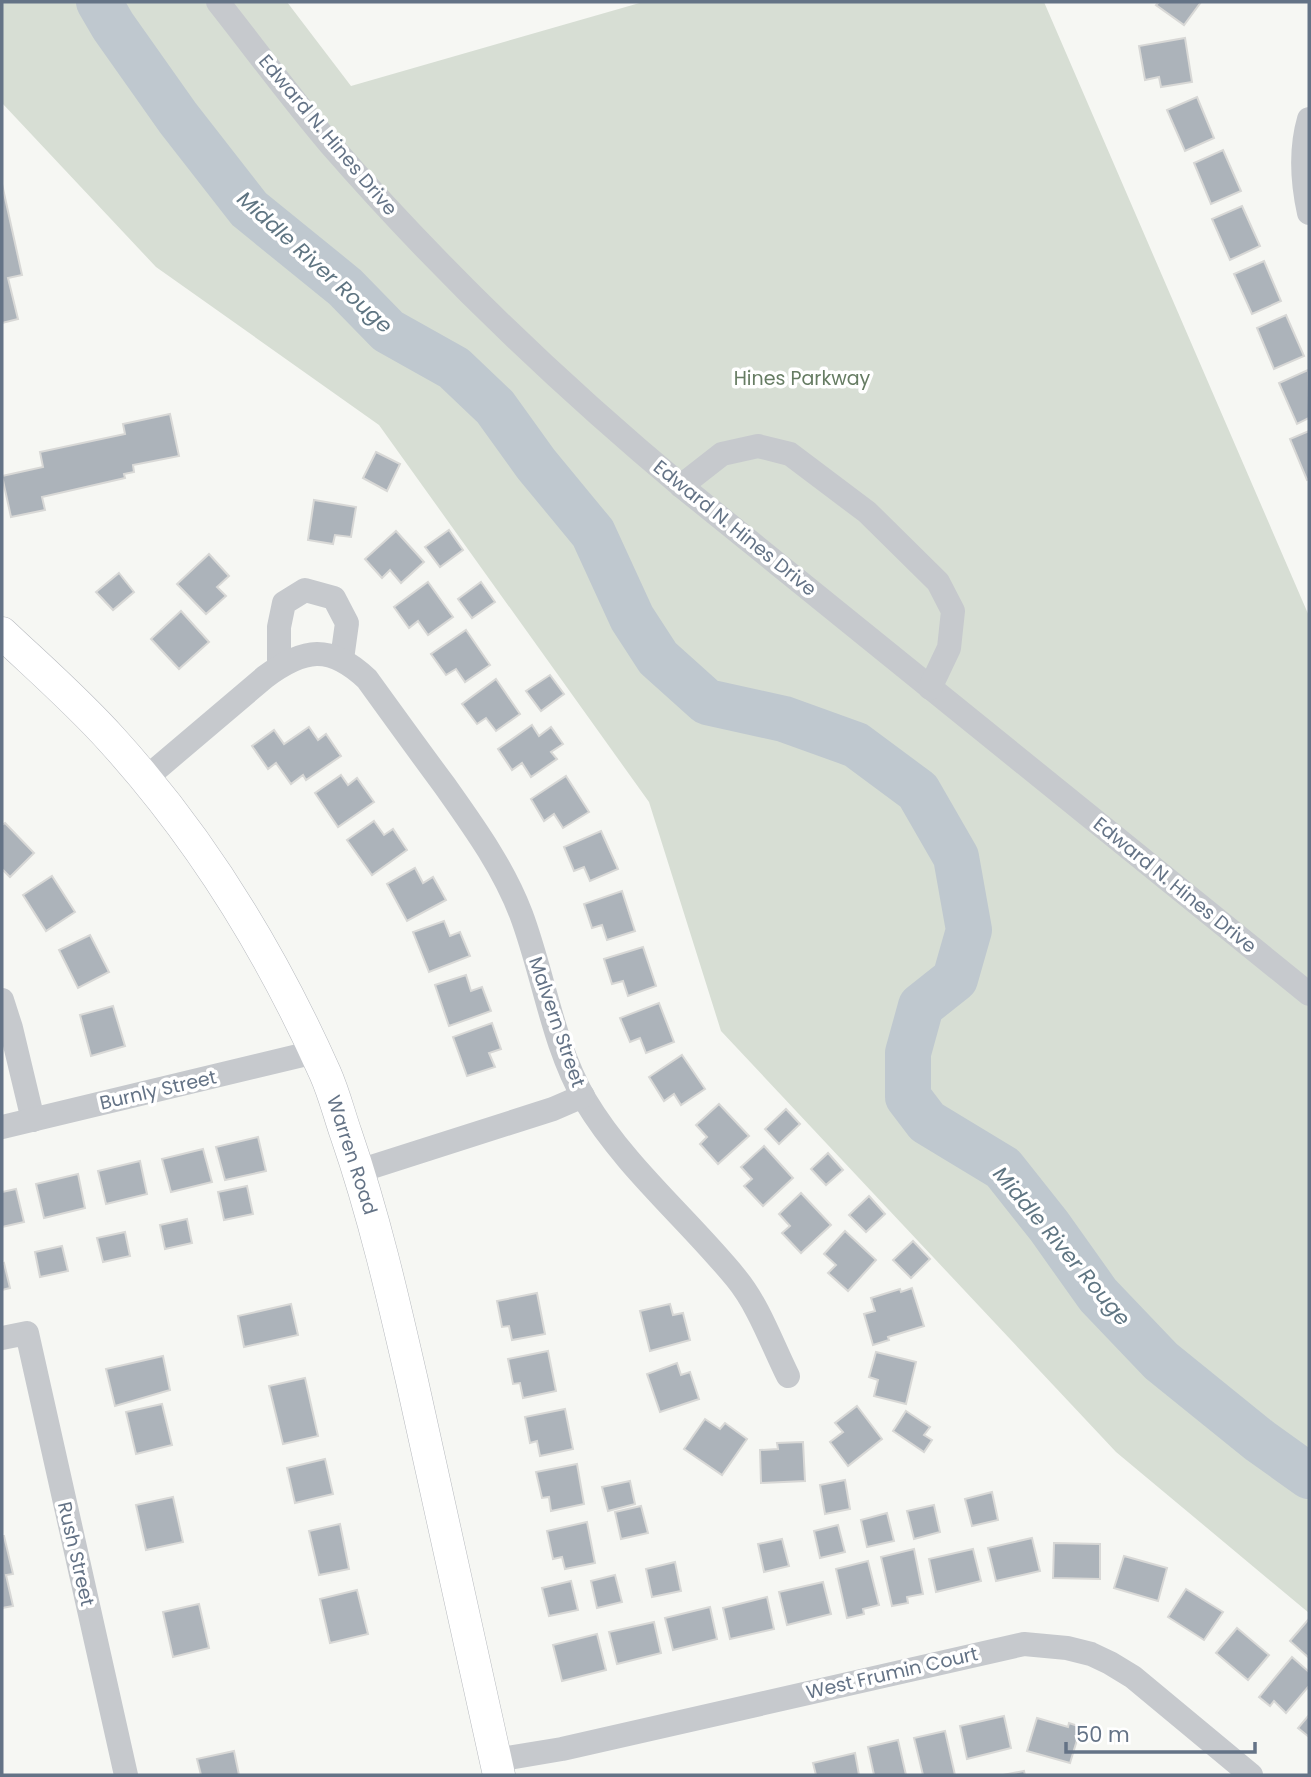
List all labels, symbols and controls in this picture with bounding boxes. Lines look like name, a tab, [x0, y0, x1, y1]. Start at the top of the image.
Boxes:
street label: Edward N. Hines Drive	[252, 49, 404, 221]
water label: Middle River Rouge	[231, 184, 399, 340]
park label: Hines Parkway	[734, 365, 871, 392]
street label: Edward N. Hines Drive	[648, 454, 822, 602]
street label: Edward N. Hines Drive	[1088, 811, 1262, 959]
street label: Malvern Street	[522, 953, 592, 1091]
street label: Burnly Street	[97, 1063, 219, 1117]
street label: Warren Road	[320, 1092, 384, 1218]
water label: Middle River Rouge	[987, 1160, 1137, 1332]
street label: Rush Street	[51, 1499, 101, 1609]
street label: West Frumin Court	[803, 1640, 981, 1706]
scale bar	[1066, 1710, 1255, 1754]
text: 50 m	[1076, 1720, 1130, 1749]

